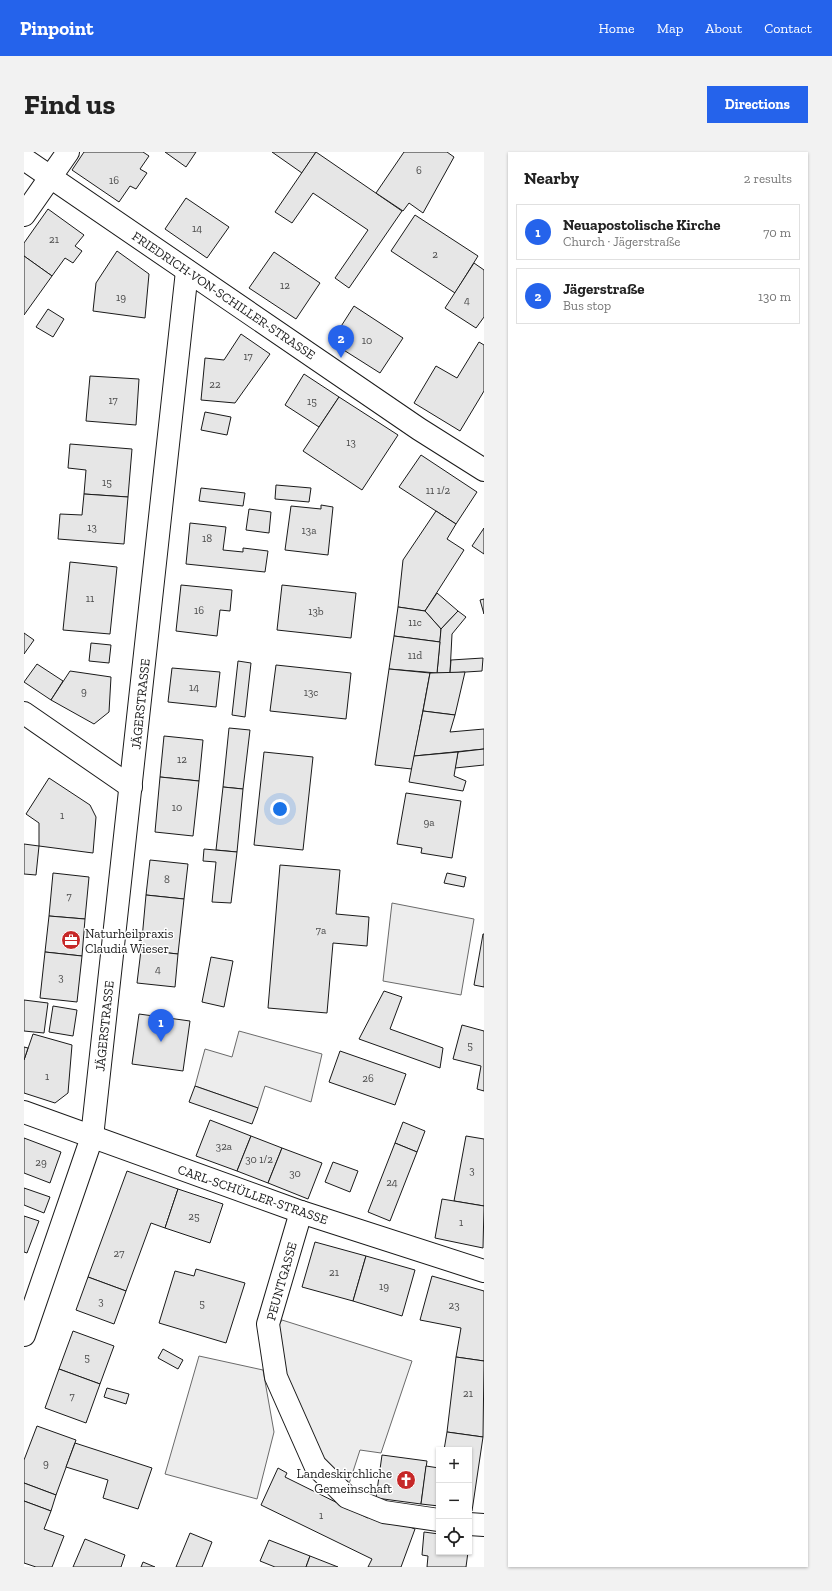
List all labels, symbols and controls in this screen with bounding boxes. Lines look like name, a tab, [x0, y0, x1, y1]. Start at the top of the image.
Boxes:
text: Pinpoint	[20, 17, 94, 40]
text: Home	[599, 20, 635, 37]
text: Map	[657, 20, 683, 37]
text: About	[705, 20, 742, 37]
text: Contact	[764, 20, 812, 37]
button: Directions	[707, 86, 808, 123]
text: Find us	[24, 88, 115, 121]
house number: 6	[416, 164, 422, 177]
text: Nearby	[524, 168, 579, 188]
text: 2 results	[744, 171, 792, 186]
house number: 16	[109, 174, 119, 187]
text: Neuapostolische Kirche	[563, 216, 720, 234]
house number: 14	[192, 222, 202, 235]
text: 1	[535, 225, 541, 240]
text: 70 m	[763, 225, 791, 240]
street label: FRIEDRICH-VON-SCHILLER-STRASSE	[129, 228, 318, 363]
house number: 21	[49, 233, 60, 246]
text: Church · Jägerstraße	[563, 234, 680, 249]
house number: 2	[432, 248, 438, 261]
house number: 12	[280, 279, 290, 292]
text: Jägerstraße	[563, 280, 644, 298]
text: 2	[535, 289, 541, 304]
text: 130 m	[758, 289, 791, 304]
house number: 19	[116, 291, 126, 304]
house number: 4	[464, 294, 470, 307]
text: Bus stop	[563, 298, 611, 313]
pin: 2	[328, 325, 354, 358]
house number: 10	[362, 334, 372, 347]
house number: 17	[243, 350, 253, 363]
house number: 22	[209, 378, 221, 391]
house number: 17	[108, 394, 118, 407]
house number: 15	[307, 395, 317, 408]
house number: 13	[346, 436, 356, 449]
house number: 15	[102, 476, 112, 489]
house number: 11 1/2	[426, 484, 451, 497]
house number: 13	[87, 521, 97, 534]
house number: 13a	[302, 524, 317, 537]
house number: 18	[202, 532, 212, 545]
house number: 11	[86, 592, 95, 605]
house number: 16	[194, 604, 204, 617]
house number: 13b	[308, 605, 324, 618]
house number: 11c	[408, 616, 422, 629]
house number: 11d	[408, 649, 422, 662]
street label: JÄGERSTRASSE	[128, 658, 153, 750]
house number: 14	[189, 681, 199, 694]
house number: 9	[81, 685, 87, 698]
house number: 13c	[304, 686, 318, 699]
house number: 12	[177, 753, 187, 766]
your location	[270, 799, 290, 819]
house number: 10	[172, 801, 182, 814]
house number: 1	[60, 809, 65, 822]
house number: 9a	[423, 816, 435, 829]
house number: 8	[164, 873, 170, 886]
house number: 7	[66, 890, 72, 903]
house number: 7a	[316, 924, 327, 937]
place label: Naturheilpraxis Claudia Wieser	[85, 926, 174, 956]
office icon: Naturheilpraxis Claudia Wieser	[60, 929, 82, 951]
house number: 4	[155, 963, 161, 976]
house number: 3	[58, 971, 64, 984]
street label: JÄGERSTRASSE	[92, 980, 117, 1072]
pin: 1	[148, 1009, 174, 1042]
house number: 5	[467, 1039, 473, 1052]
house number: 1	[45, 1070, 50, 1083]
house number: 26	[362, 1072, 374, 1085]
house number: 32a	[216, 1140, 233, 1153]
house number: 30 1/2	[245, 1153, 273, 1166]
house number: 29	[35, 1156, 47, 1169]
street label: CARL-SCHÜLLER-STRASSE	[176, 1162, 330, 1227]
house number: 3	[469, 1164, 475, 1177]
house number: 30	[289, 1167, 301, 1180]
house number: 24	[386, 1176, 398, 1189]
house number: 25	[188, 1210, 200, 1223]
house number: 1	[459, 1216, 464, 1229]
street label: PEUNTGASSE	[263, 1240, 300, 1322]
house number: 27	[114, 1247, 124, 1260]
house number: 21	[329, 1266, 340, 1279]
house number: 19	[379, 1280, 389, 1293]
house number: 3	[98, 1295, 104, 1308]
house number: 5	[199, 1297, 205, 1310]
house number: 23	[448, 1299, 460, 1312]
house number: 5	[84, 1351, 90, 1364]
house number: 21	[463, 1387, 474, 1400]
house number: 7	[69, 1390, 75, 1403]
map controls	[436, 1447, 472, 1555]
button: +	[436, 1447, 472, 1483]
house number: 9	[43, 1457, 49, 1470]
place label: Landeskirchliche Gemeinschaft	[297, 1466, 392, 1496]
church icon: Landeskirchliche Gemeinschaft	[395, 1469, 417, 1491]
button: −	[436, 1483, 472, 1519]
house number: 1	[319, 1509, 324, 1522]
button: locate	[436, 1519, 472, 1555]

